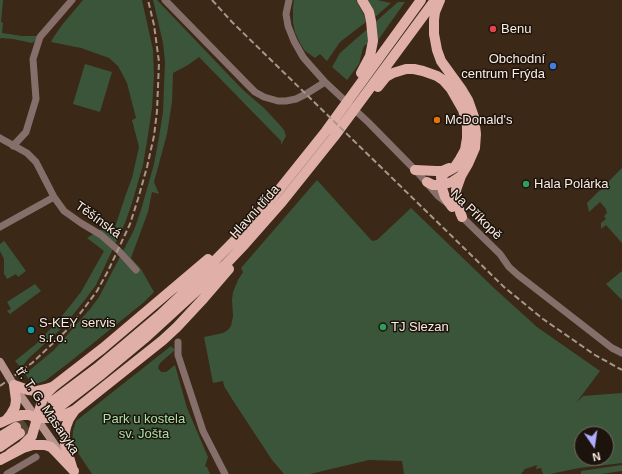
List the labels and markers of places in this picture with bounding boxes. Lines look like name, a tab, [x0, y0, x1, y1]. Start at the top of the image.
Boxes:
place label: Benu	[501, 21, 531, 37]
marker: Benu	[488, 24, 498, 34]
place label: Obchodní centrum Frýda	[461, 51, 545, 82]
marker: Obchodní centrum Frýda	[548, 61, 558, 71]
place label: McDonald's	[445, 112, 513, 128]
marker: McDonald's	[432, 115, 442, 125]
place label: Hala Polárka	[534, 176, 608, 192]
marker: Hala Polárka	[521, 179, 531, 189]
place label: S-KEY servis s.r.o.	[39, 315, 116, 346]
place label: TJ Slezan	[391, 319, 449, 335]
marker: TJ Slezan	[378, 322, 388, 332]
marker: S-KEY servis s.r.o.	[26, 325, 36, 335]

